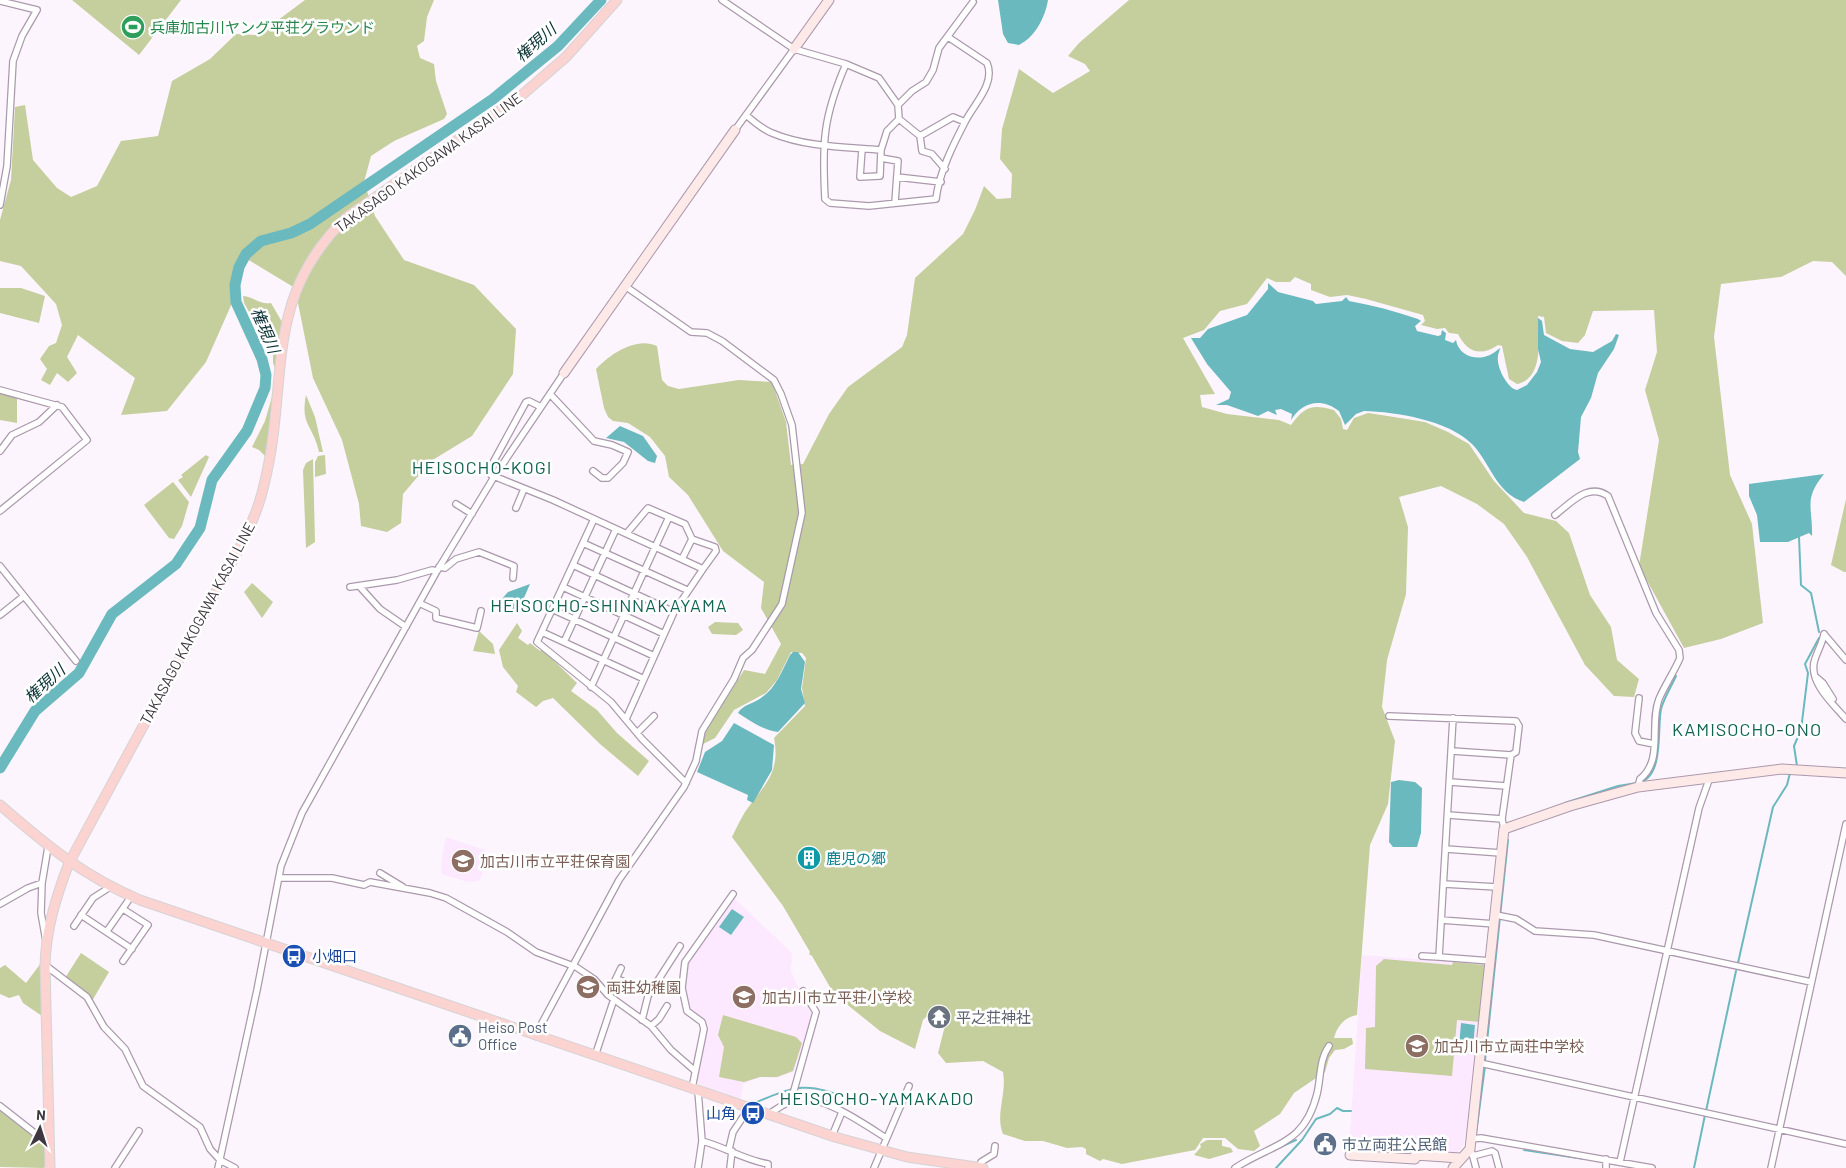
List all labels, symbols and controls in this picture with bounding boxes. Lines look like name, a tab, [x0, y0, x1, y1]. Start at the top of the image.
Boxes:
sports icon: 兵庫加古川ヤング平荘グラウンド	[120, 14, 146, 40]
place label: 兵庫加古川ヤング平荘グラウンド	[150, 18, 375, 36]
water label: 権現川	[511, 18, 561, 65]
street label: TAKASAGO KAKOGAWA KASAI LINE	[331, 88, 525, 236]
water label: 権現川	[248, 304, 285, 358]
district label: HEISOCHO-KOGI	[412, 456, 552, 478]
street label: TAKASAGO KAKOGAWA KASAI LINE	[136, 519, 258, 727]
district label: HEISOCHO-SHINNAKAYAMA	[490, 594, 728, 616]
water label: 権現川	[20, 659, 70, 706]
district label: KAMISOCHO-ONO	[1672, 718, 1822, 740]
building icon: 鹿児の郷	[796, 845, 822, 871]
school or university icon: 加古川市立平荘保育園	[450, 848, 476, 874]
place label: 鹿児の郷	[826, 849, 886, 867]
place label: 加古川市立平荘保育園	[480, 852, 630, 870]
bus stop icon: 小畑口	[281, 943, 307, 969]
place label: 小畑口	[312, 947, 357, 965]
school or university icon: 両荘幼稚園	[575, 974, 601, 1000]
place label: 両荘幼稚園	[606, 978, 681, 996]
school or university icon: 加古川市立平荘小学校	[731, 984, 757, 1010]
place label: 加古川市立平荘小学校	[762, 988, 912, 1006]
temple icon: 平之荘神社	[926, 1004, 952, 1030]
place label: 平之荘神社	[956, 1008, 1031, 1026]
place label: Heiso Post Office	[478, 1018, 547, 1053]
public building icon: Heiso Post Office	[447, 1023, 473, 1049]
school or university icon: 加古川市立両荘中学校	[1404, 1033, 1430, 1059]
place label: 加古川市立両荘中学校	[1434, 1037, 1584, 1055]
district label: HEISOCHO-YAMAKADO	[779, 1087, 975, 1109]
bus stop icon: 山角	[740, 1100, 766, 1126]
north arrow	[15, 1103, 65, 1153]
place label: 山角	[706, 1104, 736, 1122]
text: N	[36, 1106, 46, 1123]
public building icon: 市立両荘公民館	[1312, 1131, 1338, 1157]
place label: 市立両荘公民館	[1342, 1135, 1447, 1153]

